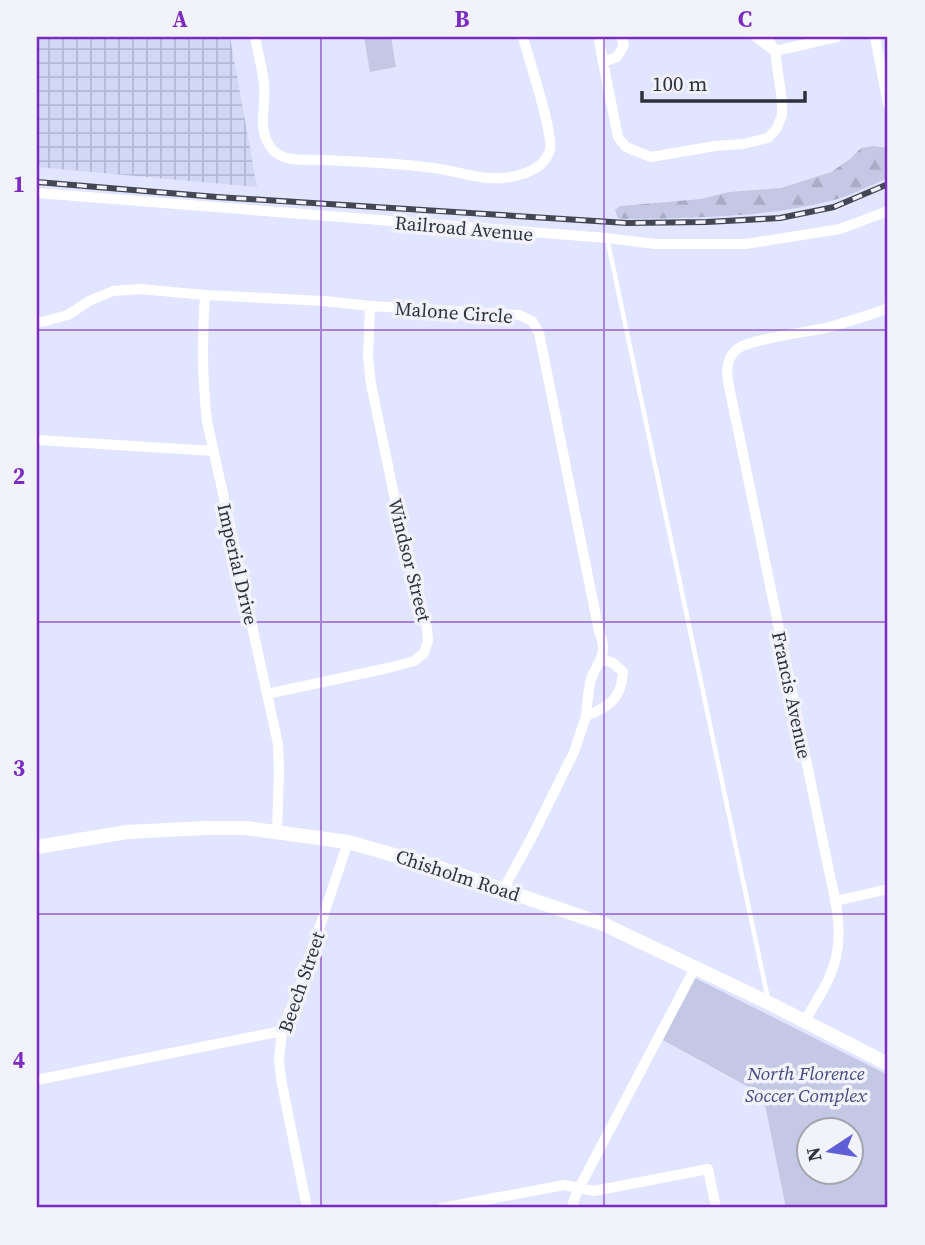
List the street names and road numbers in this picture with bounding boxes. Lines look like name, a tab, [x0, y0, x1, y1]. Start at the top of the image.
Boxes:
street label: Railroad Avenue	[394, 209, 534, 247]
street label: Malone Circle	[394, 295, 514, 329]
street label: Windsor Street	[382, 496, 438, 625]
street label: Imperial Drive	[211, 501, 265, 627]
street label: Francis Avenue	[766, 629, 818, 761]
street label: Chisholm Road	[393, 843, 524, 907]
street label: Beech Street	[272, 927, 331, 1036]

